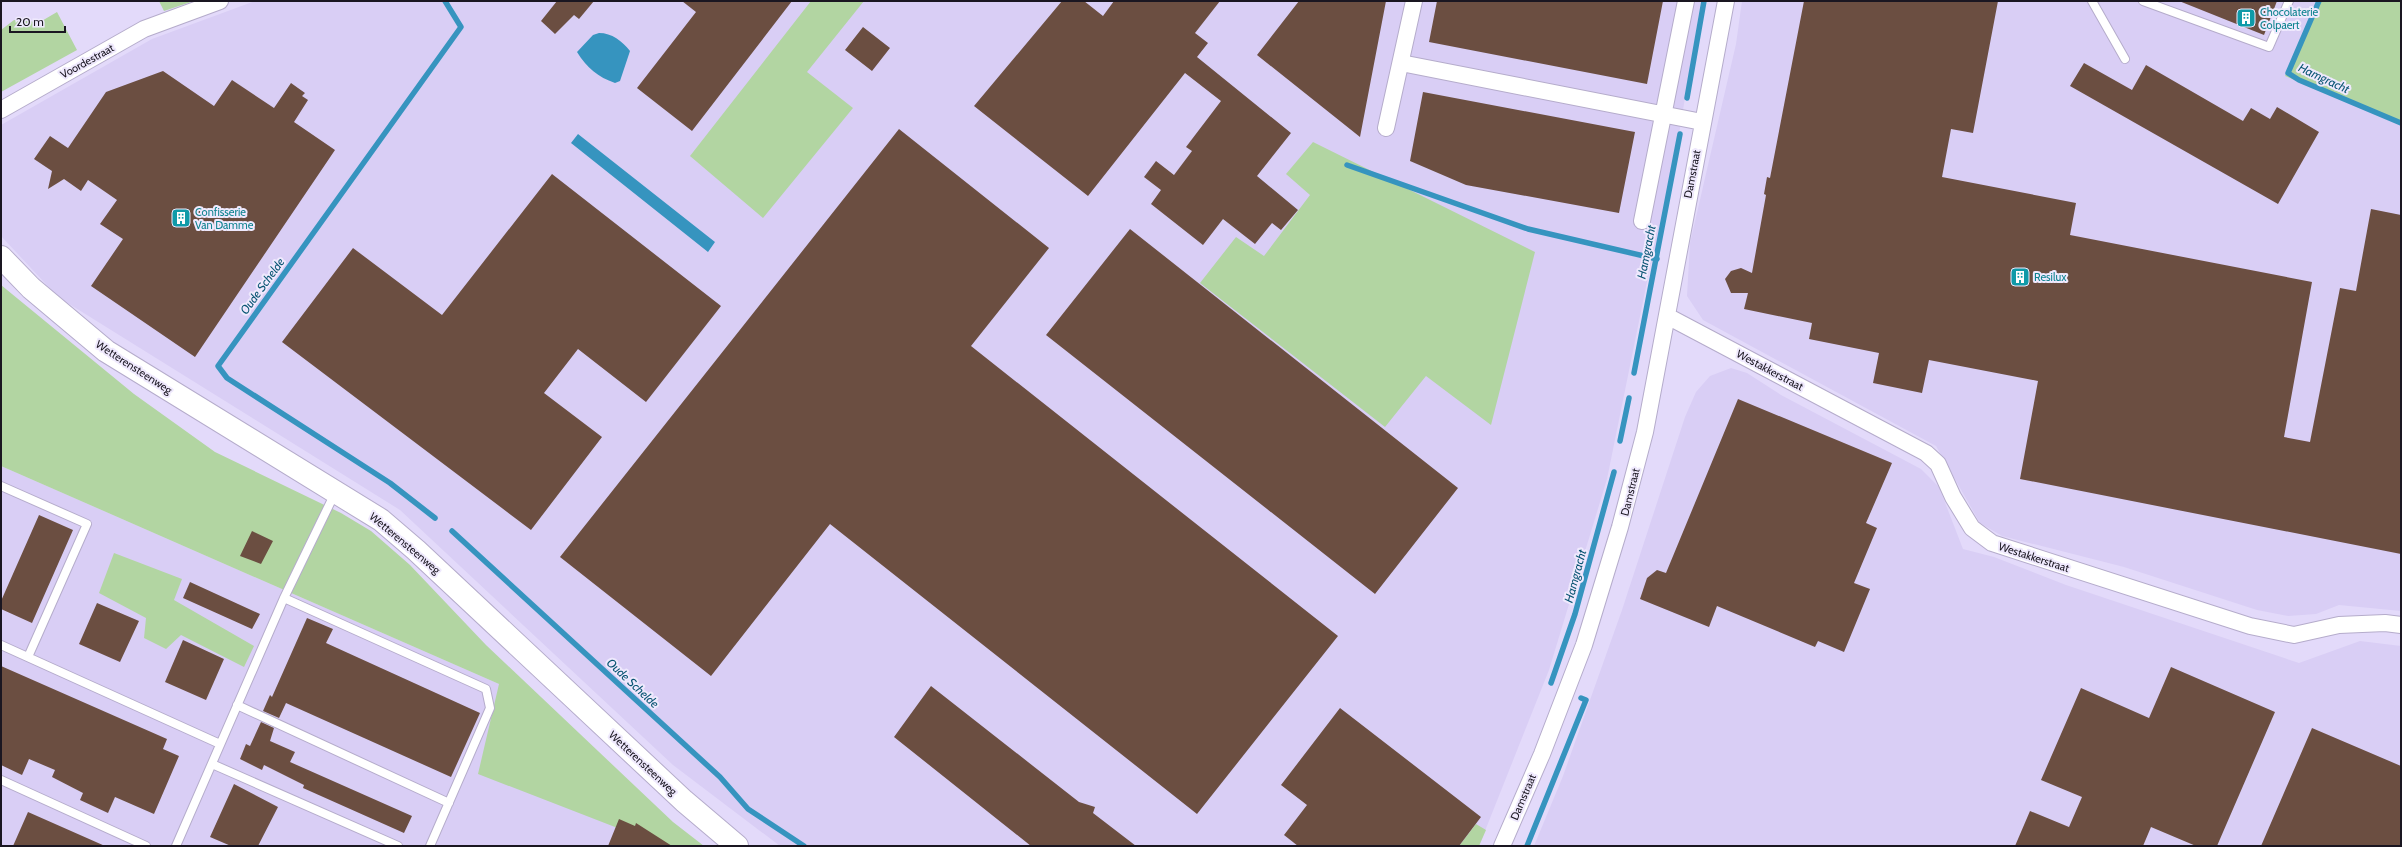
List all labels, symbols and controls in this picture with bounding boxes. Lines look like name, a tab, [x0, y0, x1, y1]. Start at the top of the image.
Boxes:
place label: Chocolaterie Colpaert	[2260, 5, 2319, 32]
building icon: Chocolaterie Colpaert	[2235, 7, 2257, 29]
scale bar	[10, 8, 65, 34]
text: 20 m	[16, 14, 44, 29]
street label: Voordestraat	[58, 40, 116, 81]
water label: Hamgracht	[2296, 60, 2352, 96]
street label: Damstraat	[1680, 148, 1704, 199]
place label: Confisserie Van Damme	[195, 205, 254, 232]
building icon: Confisserie Van Damme	[170, 207, 192, 229]
water label: Hamgracht	[1633, 224, 1659, 280]
water label: Oude Schelde	[237, 254, 288, 317]
building icon: Resilux	[2009, 266, 2031, 288]
place label: Resilux	[2034, 270, 2067, 284]
street label: Wetterensteenweg	[93, 337, 175, 397]
street label: Westakkerstraat	[1734, 347, 1806, 394]
street label: Damstraat	[1617, 466, 1643, 517]
street label: Wetterensteenweg	[367, 509, 444, 577]
street label: Westakkerstraat	[1997, 539, 2071, 575]
water label: Hamgracht	[1561, 547, 1589, 604]
water label: Oude Schelde	[604, 655, 663, 711]
street label: Wetterensteenweg	[606, 728, 680, 799]
street label: Damstraat	[1507, 772, 1539, 822]

